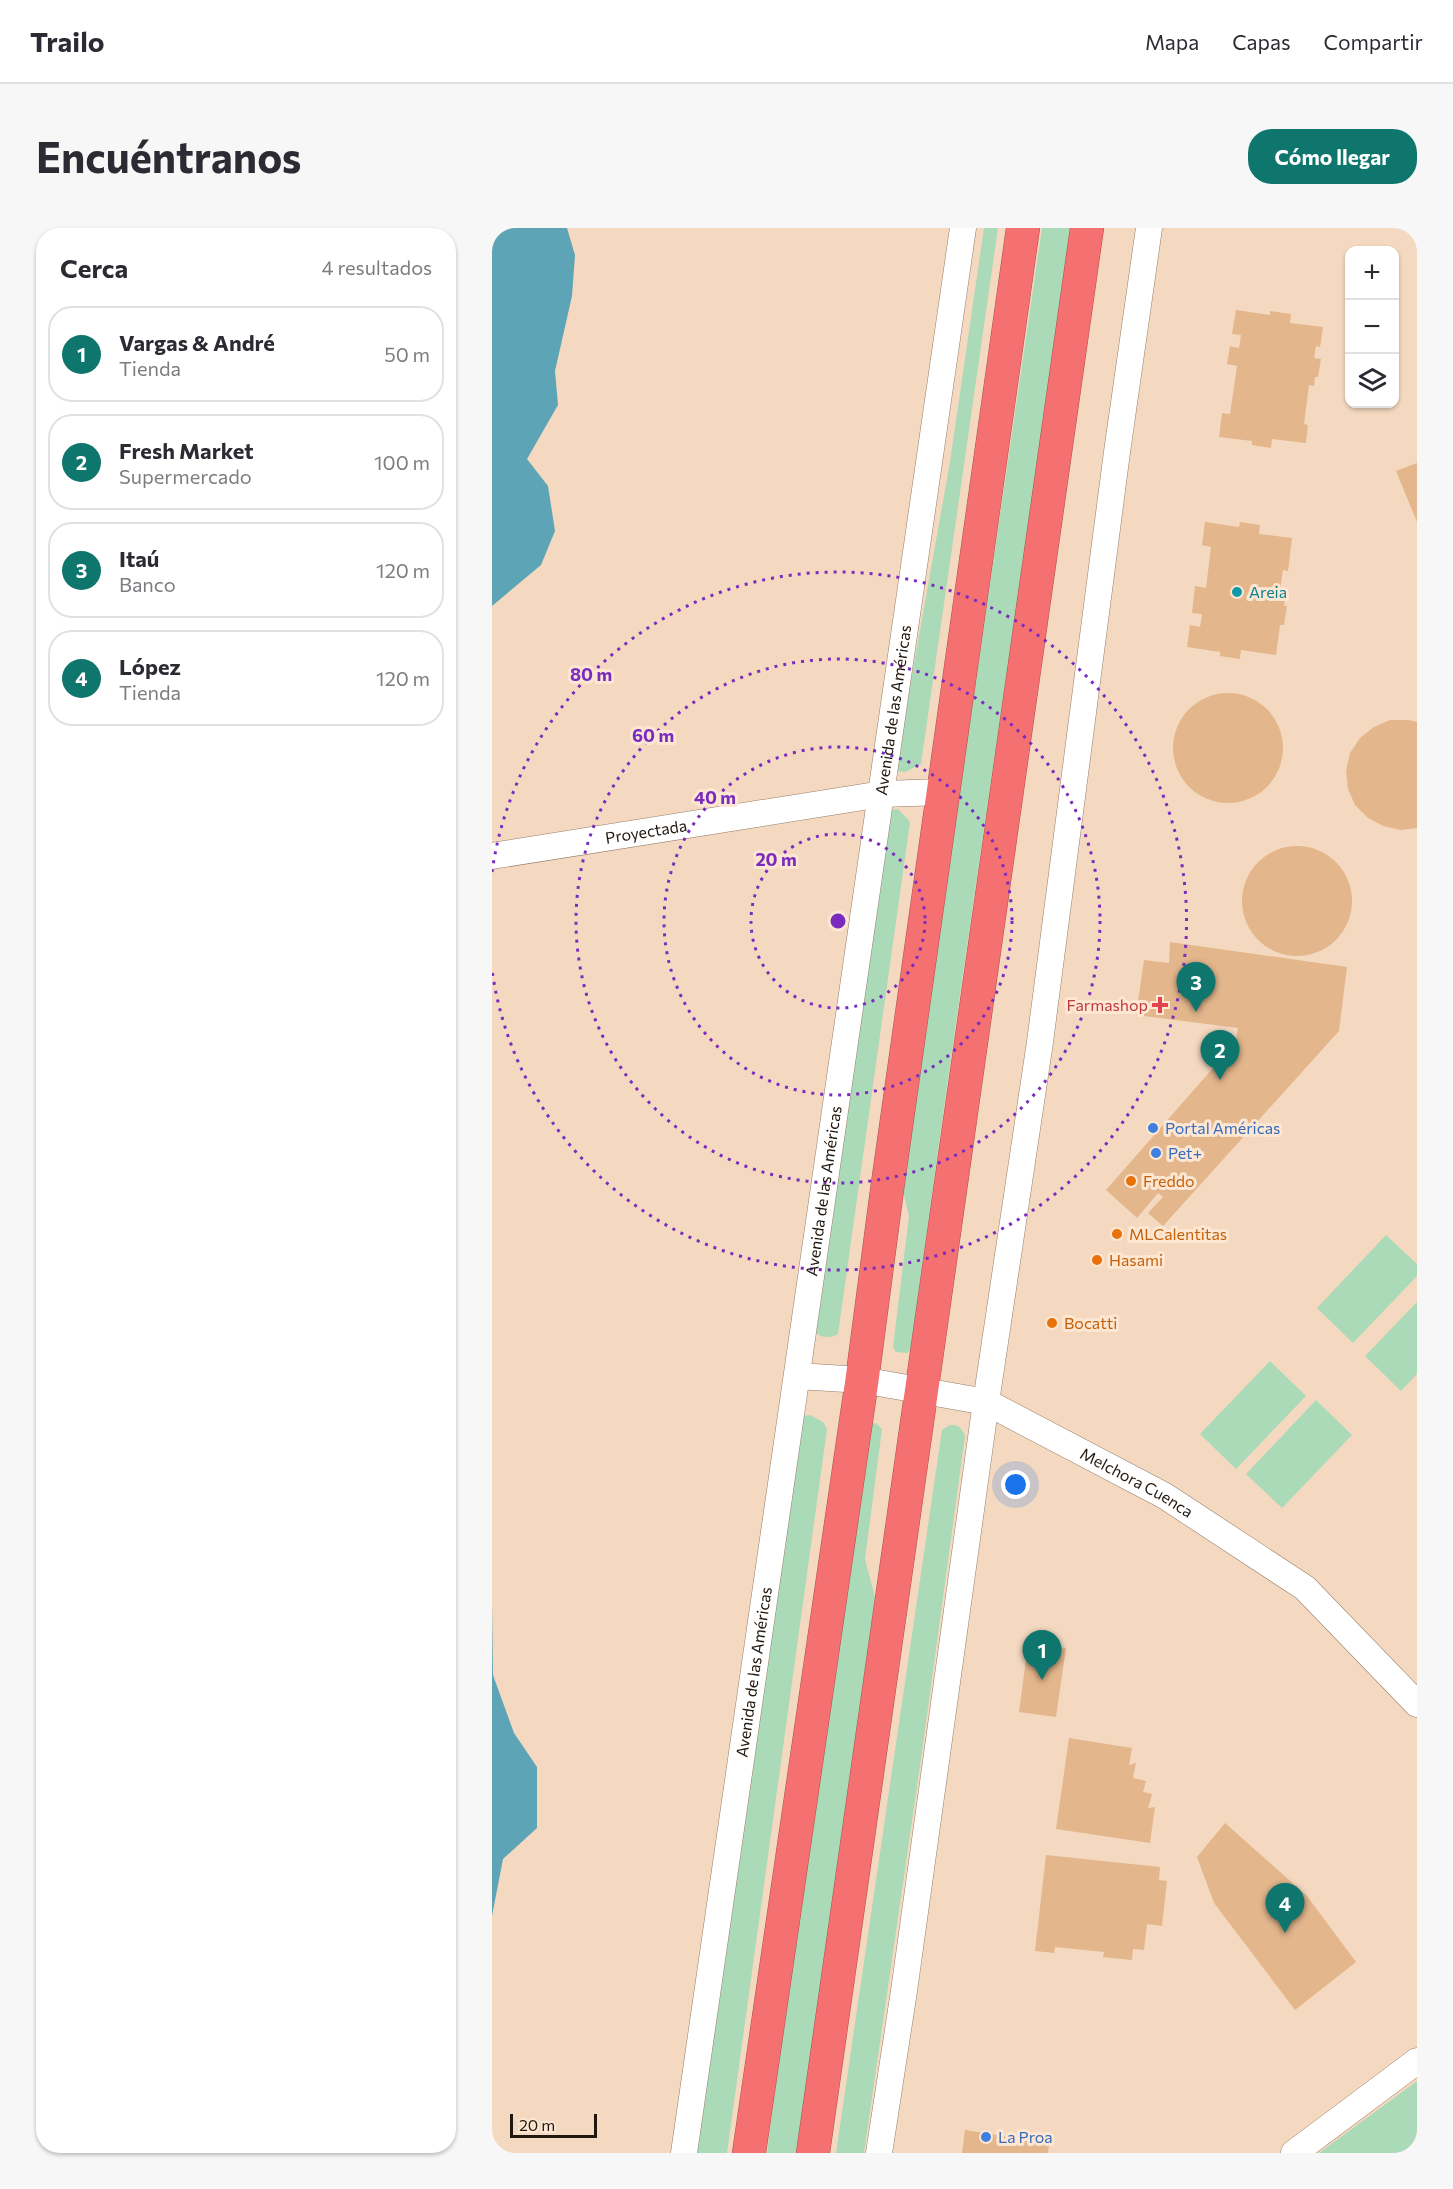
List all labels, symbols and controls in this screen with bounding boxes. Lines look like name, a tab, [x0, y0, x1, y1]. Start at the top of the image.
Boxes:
text: Trailo	[30, 24, 105, 58]
text: Mapa	[1145, 29, 1199, 54]
text: Capas	[1232, 29, 1291, 54]
text: Compartir	[1324, 29, 1423, 54]
button: Cómo llegar	[1248, 129, 1417, 184]
text: Encuéntranos	[36, 130, 301, 182]
map controls	[1345, 246, 1399, 408]
button: +	[1345, 246, 1399, 300]
text: Cerca	[60, 252, 128, 283]
text: 4 resultados	[322, 255, 432, 279]
button: −	[1345, 300, 1399, 354]
text: Vargas & André	[119, 329, 275, 356]
text: 1	[77, 342, 86, 366]
text: 50 m	[384, 342, 430, 366]
button: layers	[1345, 354, 1399, 408]
text: Tienda	[119, 356, 181, 380]
text: Fresh Market	[119, 437, 254, 464]
text: 2	[76, 450, 87, 474]
text: 100 m	[374, 450, 430, 474]
text: Supermercado	[119, 464, 252, 488]
text: Itaú	[119, 545, 159, 572]
text: 3	[76, 558, 87, 582]
text: 120 m	[376, 558, 430, 582]
text: Banco	[119, 572, 176, 596]
place label: Areia	[1249, 582, 1287, 601]
marker: Areia	[1230, 585, 1244, 599]
street label: Avenida de las Américas	[871, 624, 914, 796]
text: López	[119, 653, 181, 680]
text: 80 m	[570, 663, 612, 685]
text: 4	[75, 666, 88, 690]
text: 120 m	[376, 666, 430, 690]
text: Tienda	[119, 680, 181, 704]
text: 60 m	[632, 724, 674, 746]
text: 40 m	[694, 786, 736, 808]
street label: Proyectada	[604, 815, 688, 847]
text: 20 m	[755, 848, 797, 870]
centre of rings	[828, 911, 848, 931]
pin: 3	[1176, 962, 1216, 1012]
place label: Farmashop	[1067, 995, 1148, 1014]
marker: Farmashop	[1153, 998, 1167, 1012]
pin: 2	[1200, 1030, 1240, 1080]
street label: Avenida de las Américas	[801, 1105, 845, 1277]
place label: Portal Américas	[1165, 1118, 1280, 1137]
marker: Portal Américas	[1146, 1121, 1160, 1135]
place label: Pet+	[1168, 1143, 1202, 1162]
marker: Pet+	[1149, 1146, 1163, 1160]
place label: Freddo	[1143, 1171, 1195, 1190]
marker: Freddo	[1124, 1174, 1138, 1188]
place label: MLCalentitas	[1129, 1224, 1227, 1243]
marker: MLCalentitas	[1110, 1227, 1124, 1241]
place label: Hasami	[1109, 1250, 1163, 1269]
marker: Hasami	[1090, 1253, 1104, 1267]
place label: Bocatti	[1064, 1313, 1117, 1332]
marker: Bocatti	[1045, 1316, 1059, 1330]
street label: Melchora Cuenca	[1077, 1443, 1197, 1521]
your location	[1001, 1470, 1030, 1499]
street label: Avenida de las Américas	[731, 1585, 775, 1758]
pin: 1	[1022, 1630, 1062, 1680]
pin: 4	[1266, 1884, 1304, 1933]
scale bar	[510, 2111, 597, 2138]
text: 20 m	[519, 2115, 555, 2134]
place label: La Proa	[998, 2127, 1053, 2146]
marker: La Proa	[979, 2130, 993, 2144]

